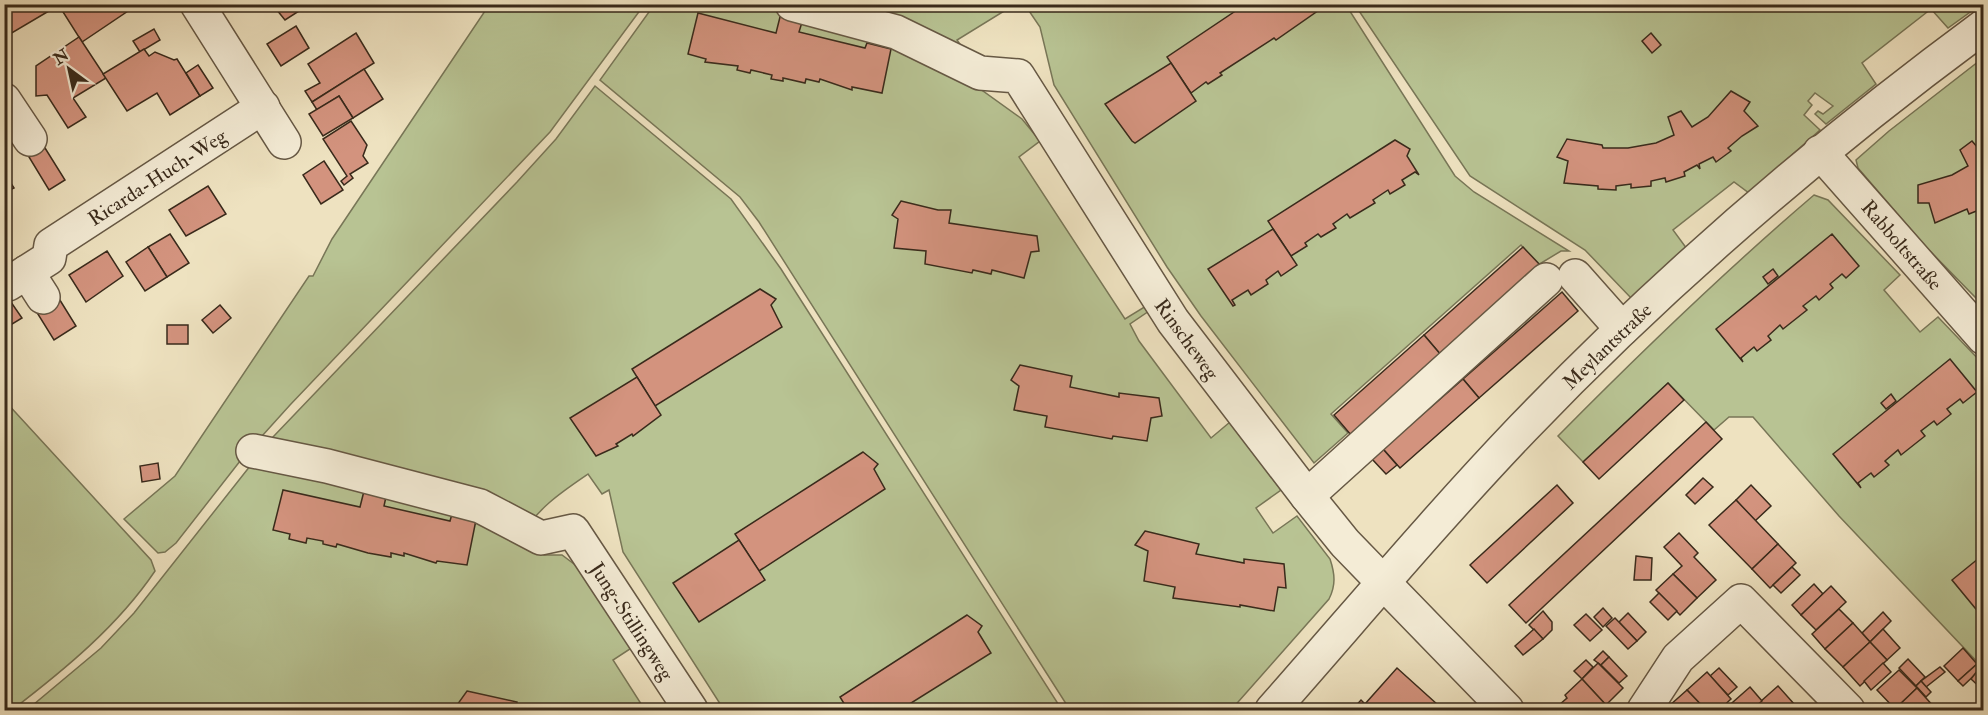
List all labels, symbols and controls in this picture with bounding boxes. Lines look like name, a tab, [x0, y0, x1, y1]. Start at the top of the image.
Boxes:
north arrow	[39, 39, 99, 99]
text: N	[49, 45, 73, 70]
street label: Ricarda-Huch-Weg	[83, 123, 232, 231]
street label: Rabboltstraße	[1856, 195, 1948, 296]
street label: Rinscheweg	[1149, 294, 1225, 386]
street label: Meylantstraße	[1558, 298, 1657, 395]
street label: Jung-Stillingweg	[584, 557, 680, 686]

